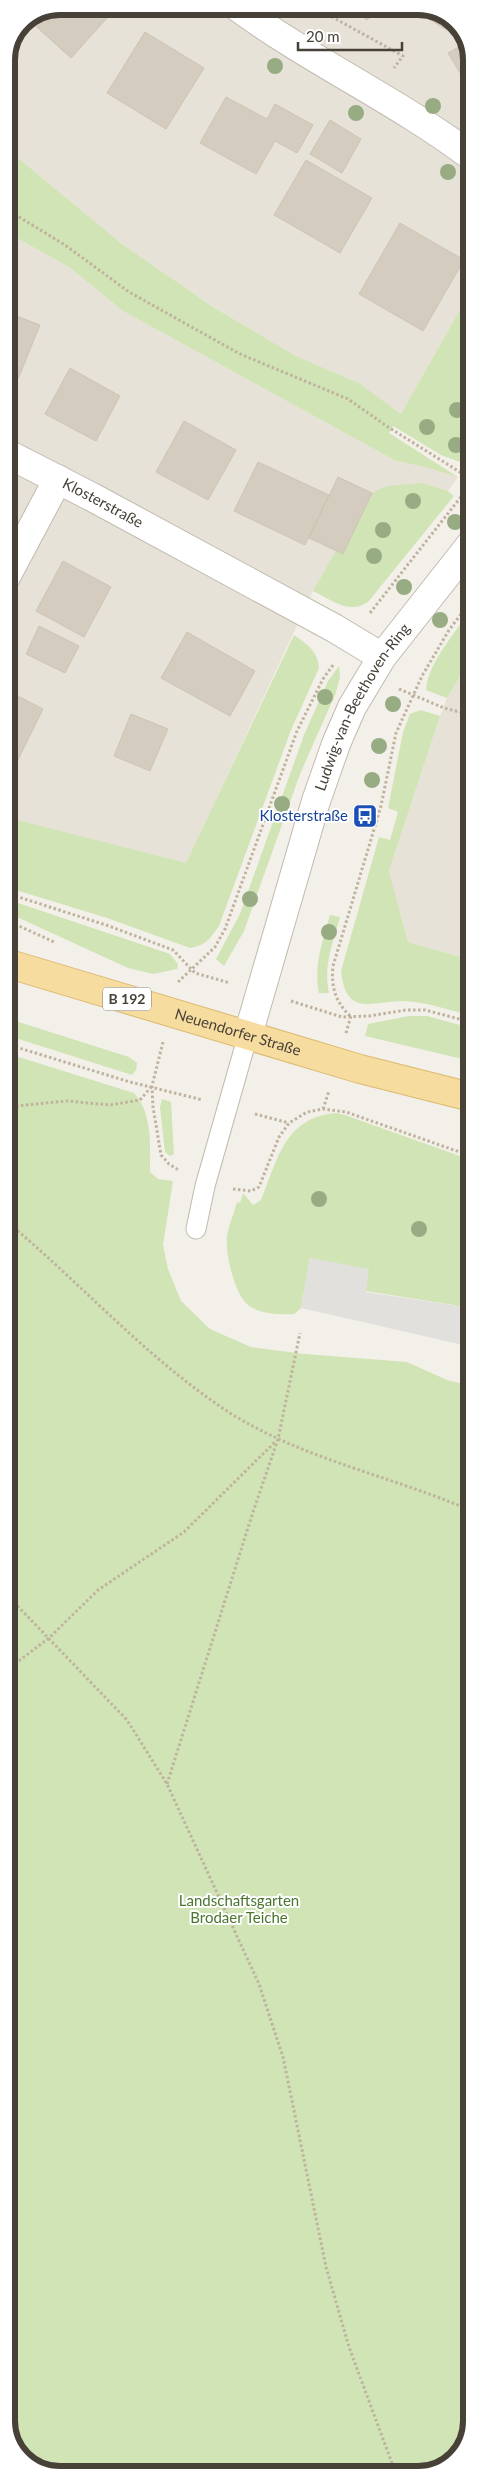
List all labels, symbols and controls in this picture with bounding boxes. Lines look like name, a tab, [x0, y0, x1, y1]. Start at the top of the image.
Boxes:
scale bar	[298, 20, 402, 52]
text: 20 m	[306, 27, 340, 45]
street label: Klosterstraße	[60, 474, 147, 531]
street label: Ludwig-van-Beethoven-Ring	[310, 619, 413, 793]
bus stop icon: Klosterstraße	[352, 803, 378, 829]
place label: Klosterstraße	[260, 806, 348, 824]
road number: B 192	[103, 988, 151, 1011]
street label: Neuendorfer Straße	[173, 1004, 303, 1059]
park label: Landschaftsgarten Brodaer Teiche	[179, 1891, 299, 1926]

